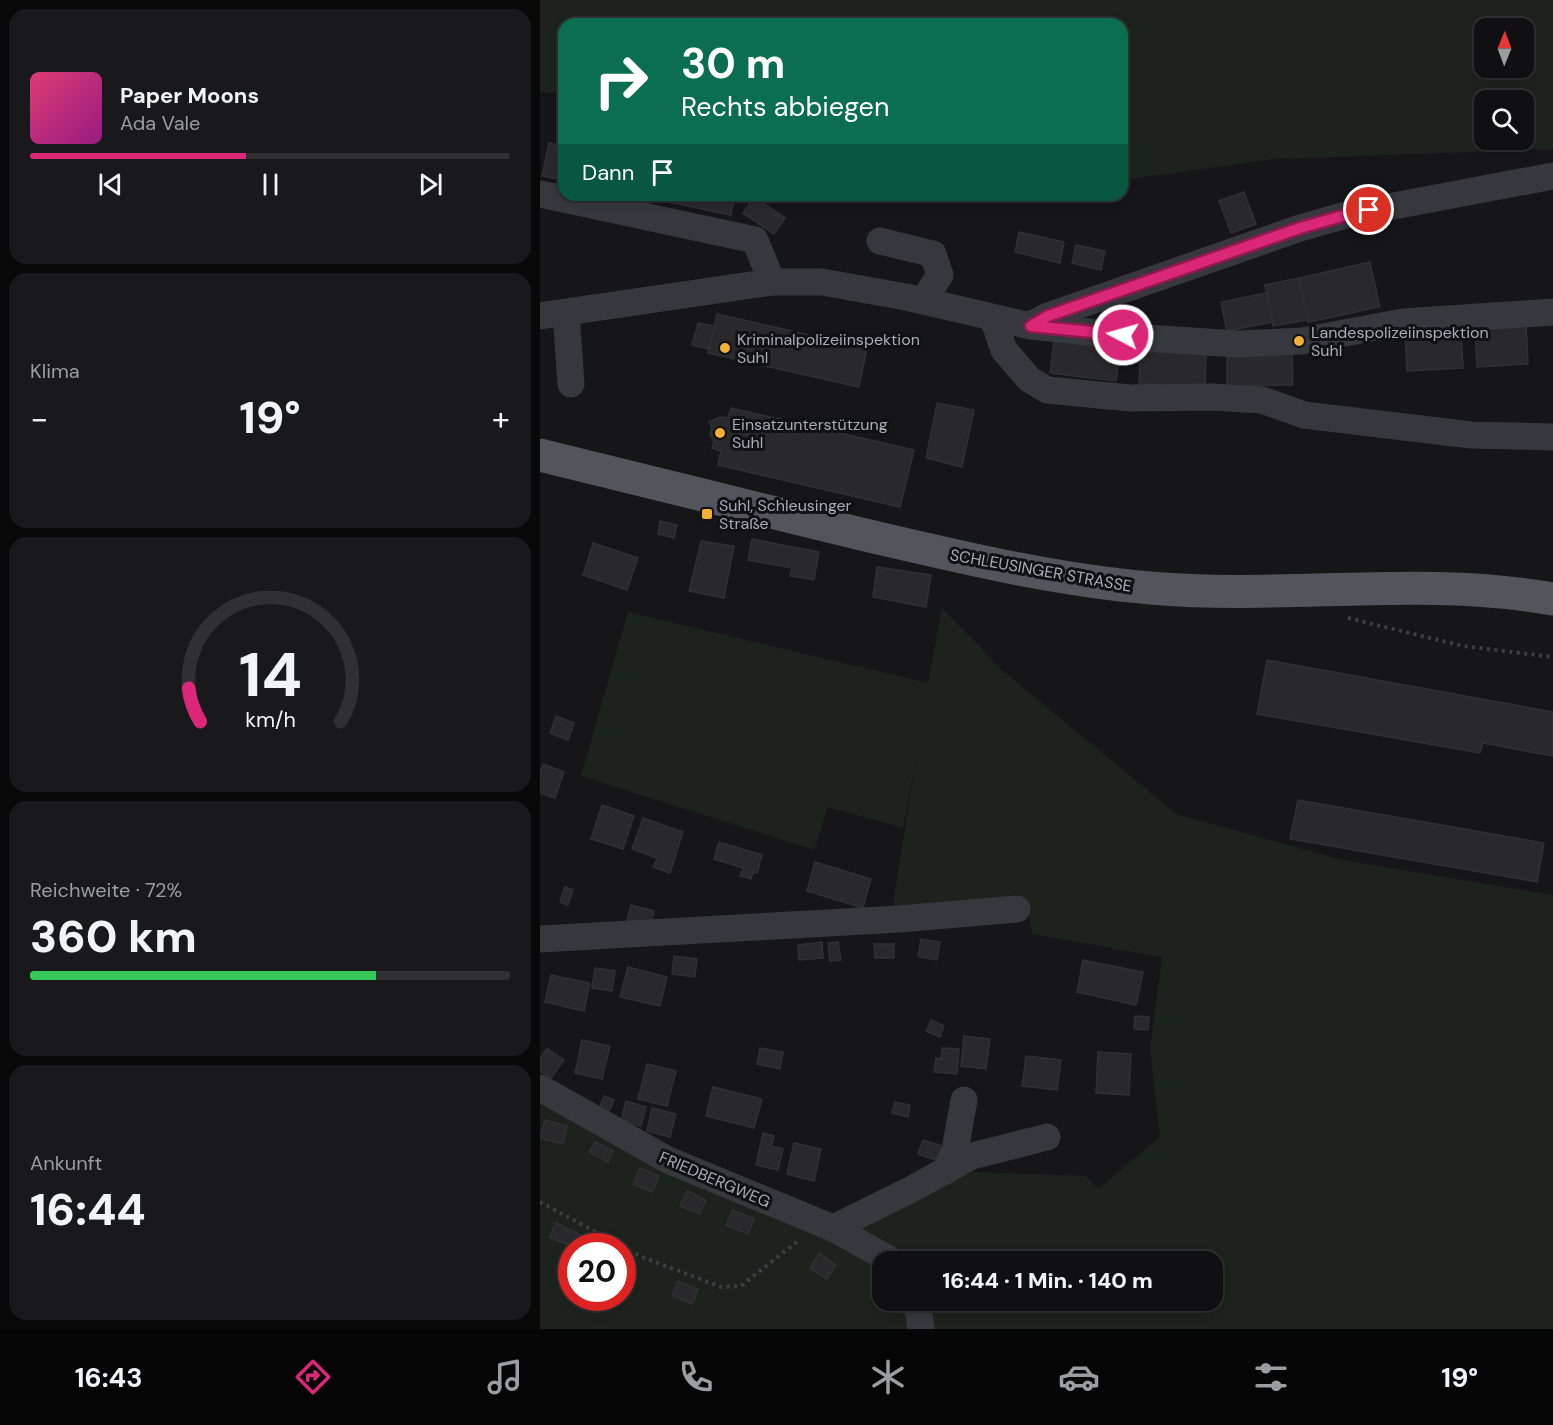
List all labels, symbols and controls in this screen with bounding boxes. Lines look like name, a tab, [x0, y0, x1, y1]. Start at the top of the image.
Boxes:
north arrow	[1474, 18, 1534, 78]
map controls	[1474, 18, 1534, 150]
text: 30 m	[681, 36, 785, 91]
icon: right	[582, 42, 660, 120]
text: Paper Moons	[120, 81, 259, 110]
text: Rechts abbiegen	[681, 89, 889, 124]
button: search	[1474, 90, 1534, 150]
text: Ada Vale	[120, 110, 200, 136]
icon: arrive	[646, 156, 679, 189]
text: Dann	[582, 158, 634, 187]
icon: previous	[94, 168, 127, 201]
icon: pause	[254, 168, 287, 201]
icon: next	[414, 168, 447, 201]
pin	[1343, 184, 1394, 235]
icon: arrive	[1352, 193, 1385, 226]
position arrow	[1091, 303, 1155, 367]
place label: Landespolizeiinspektion Suhl	[1311, 322, 1489, 361]
place label: Kriminalpolizeiinspektion Suhl	[737, 329, 920, 368]
marker: Landespolizeiinspektion Suhl	[1292, 334, 1306, 348]
marker: Kriminalpolizeiinspektion Suhl	[718, 341, 732, 355]
text: Klima	[30, 358, 80, 384]
text: 19°	[239, 388, 301, 447]
text: −	[30, 397, 48, 440]
text: +	[492, 397, 510, 440]
place label: Einsatzunterstützung Suhl	[732, 414, 888, 453]
marker: Einsatzunterstützung Suhl	[713, 426, 727, 440]
place label: Suhl, Schleusinger Straße	[719, 495, 852, 534]
marker: Suhl, Schleusinger Straße	[700, 507, 714, 521]
street label: SCHLEUSINGER STRASSE	[948, 544, 1134, 597]
text: 14	[238, 634, 302, 715]
text: km/h	[245, 706, 295, 734]
text: Reichweite · 72%	[30, 877, 182, 903]
text: 360 km	[30, 907, 197, 966]
street label: FRIEDBERGWEG	[656, 1147, 774, 1212]
text: Ankunft	[30, 1150, 102, 1176]
text: 16:44	[30, 1180, 146, 1239]
speed limit sign: 20	[558, 1233, 636, 1311]
text: 16:44 · 1 Min. · 140 m	[942, 1266, 1153, 1295]
icon: directions	[292, 1356, 334, 1398]
icon: music	[484, 1356, 526, 1398]
icon: phone	[675, 1356, 717, 1398]
icon: climate	[867, 1356, 909, 1398]
icon: car	[1058, 1356, 1100, 1398]
icon: filters	[1250, 1356, 1292, 1398]
text: 16:43	[75, 1360, 142, 1395]
text: 19°	[1441, 1360, 1478, 1395]

